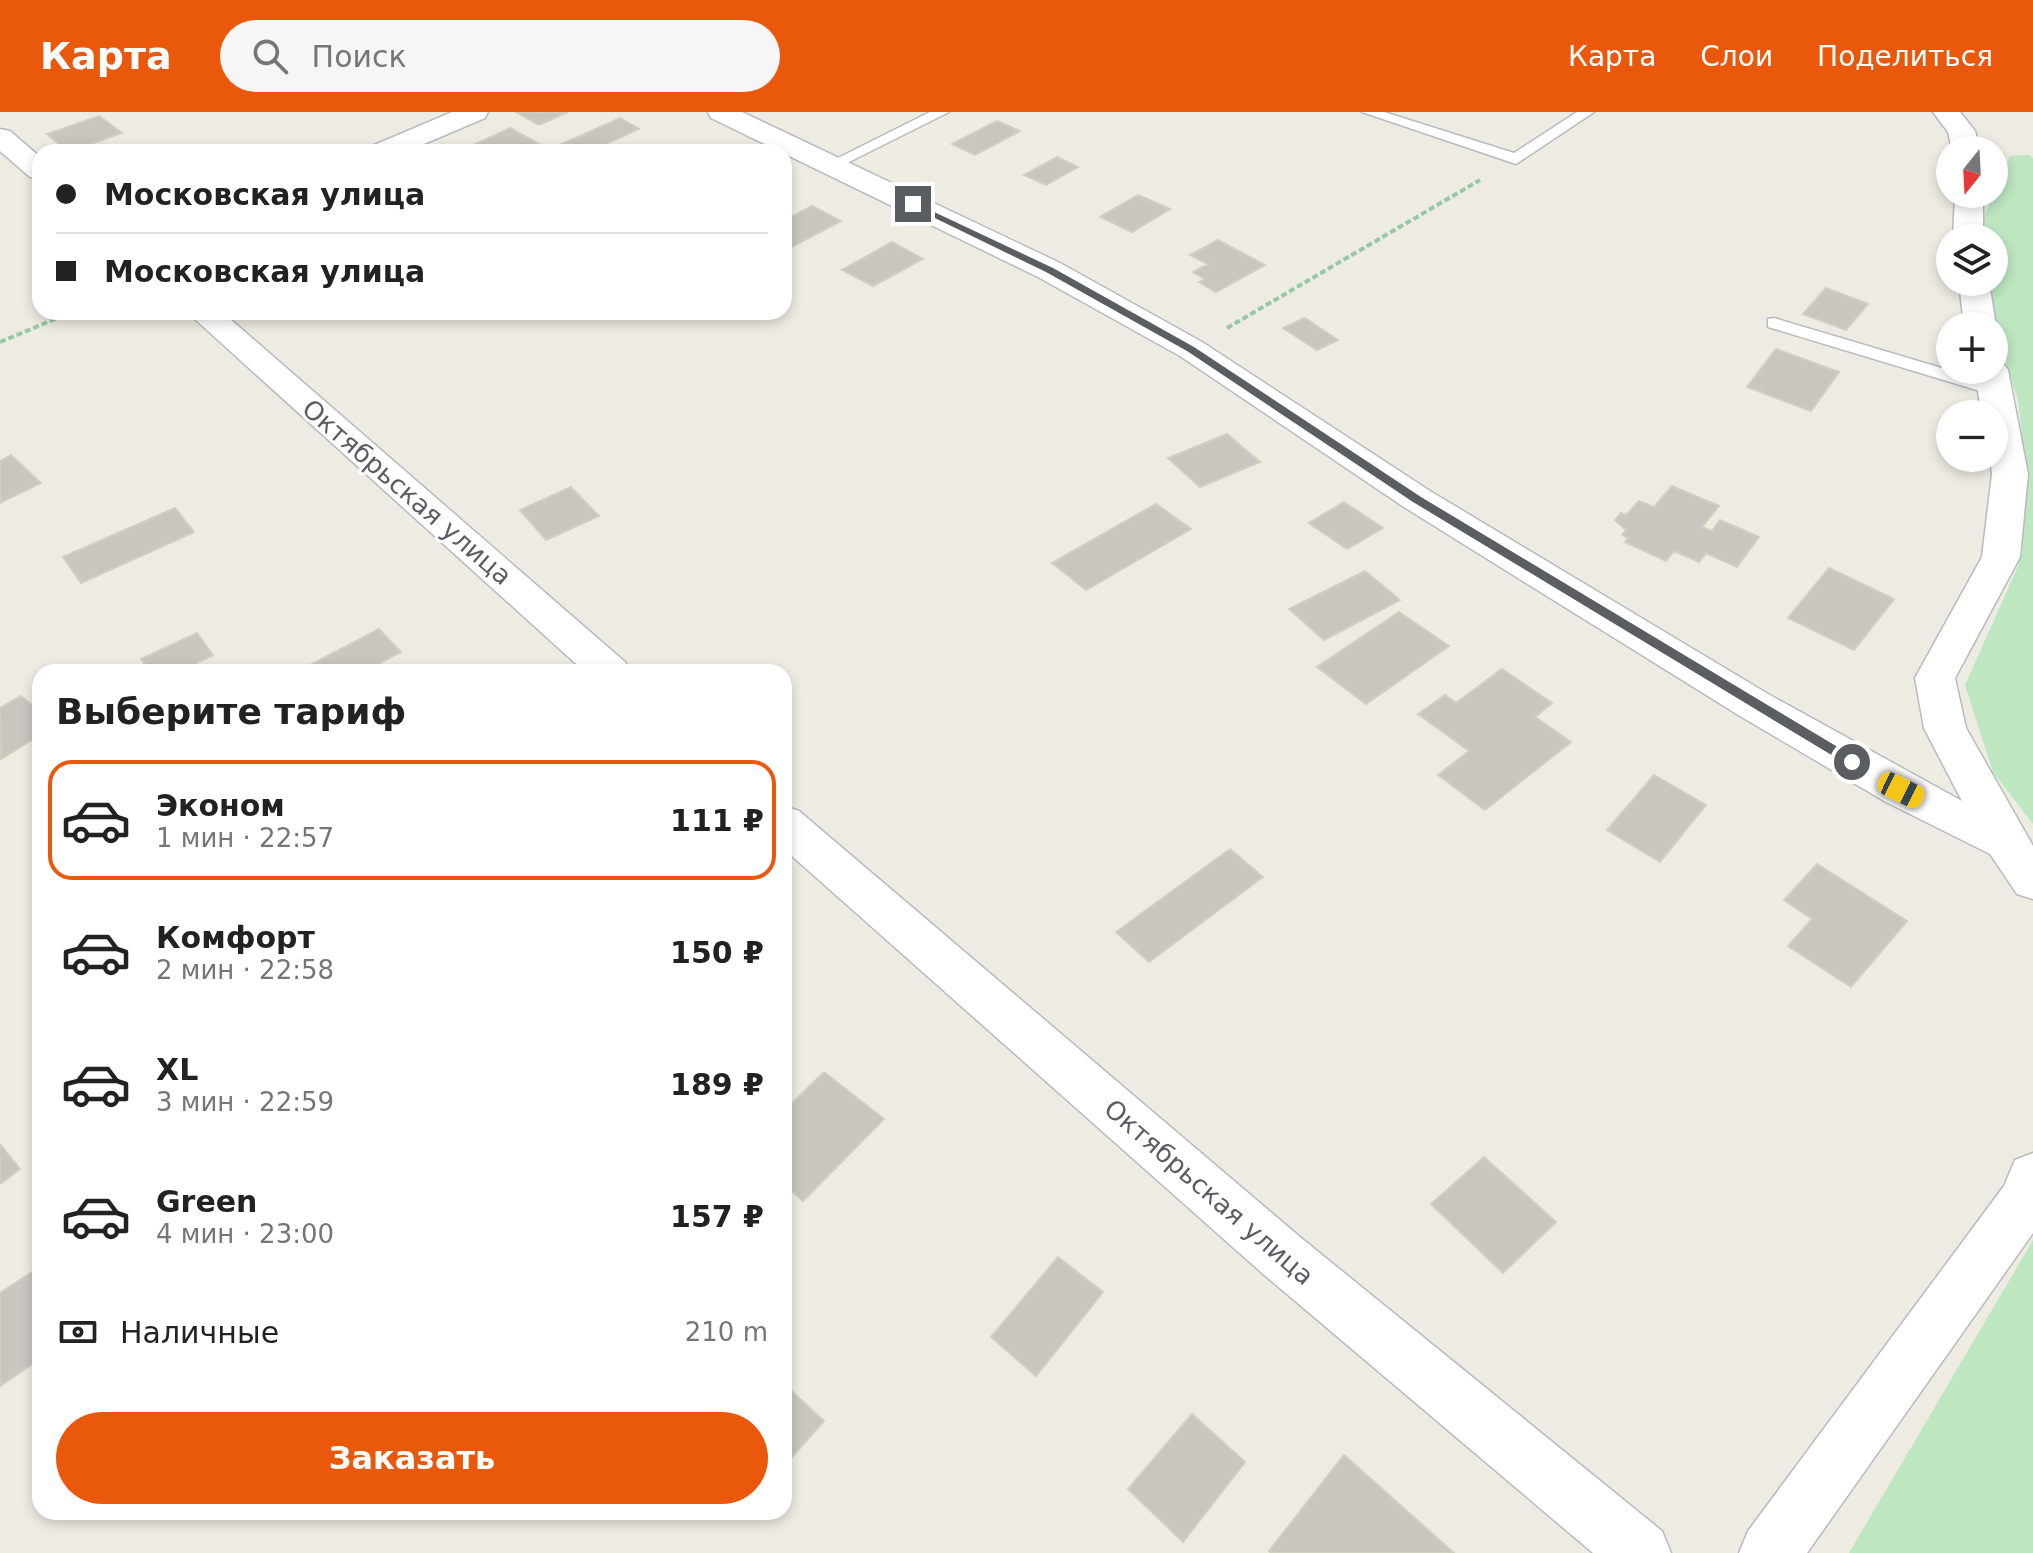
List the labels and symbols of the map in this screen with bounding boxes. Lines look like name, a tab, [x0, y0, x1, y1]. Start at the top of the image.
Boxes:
north arrow	[1936, 136, 2008, 208]
route end	[895, 186, 931, 222]
street label: Октябрьская улица	[296, 393, 518, 591]
route start	[1834, 744, 1870, 780]
car	[1874, 769, 1928, 811]
street label: Октябрьская улица	[1098, 1093, 1320, 1291]

